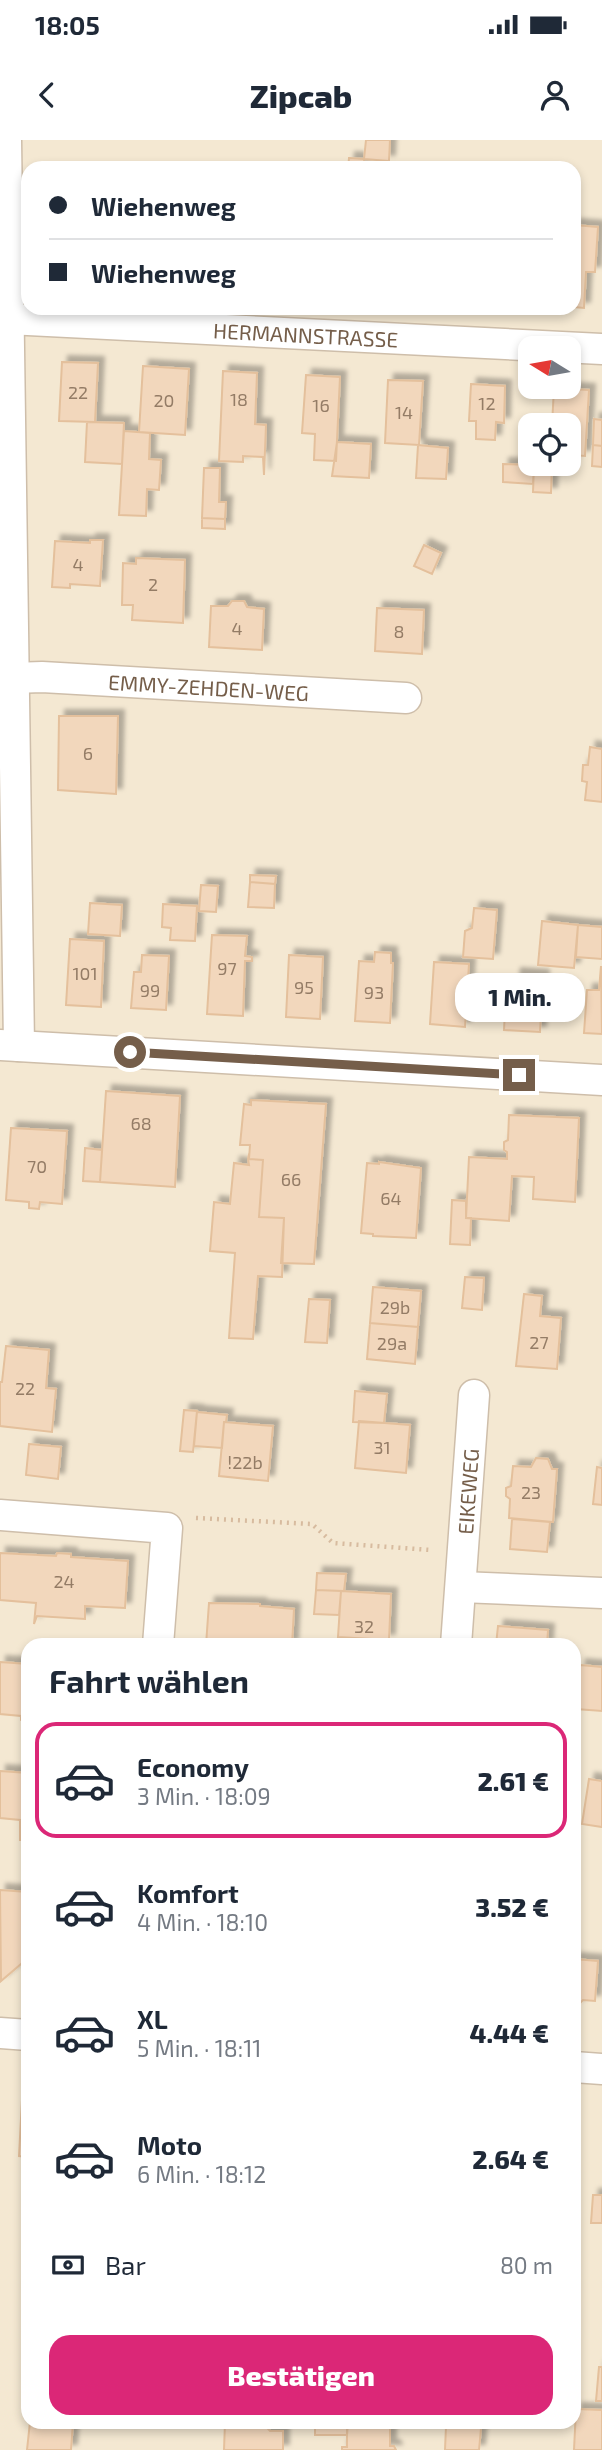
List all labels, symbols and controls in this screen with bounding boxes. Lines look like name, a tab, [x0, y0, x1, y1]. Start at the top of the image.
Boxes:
text: 18:05	[35, 9, 100, 40]
icon: back	[28, 76, 66, 114]
text: Zipcab	[250, 76, 352, 114]
icon: person	[536, 76, 574, 114]
text: Wiehenweg	[91, 190, 236, 221]
text: Wiehenweg	[91, 257, 236, 288]
street label: HERMANNSTRASSE	[212, 317, 399, 351]
north arrow	[518, 336, 581, 399]
map controls	[518, 336, 581, 476]
house number: 22	[68, 381, 88, 403]
house number: 18	[230, 388, 248, 410]
house number: 20	[154, 389, 174, 411]
house number: 12	[478, 392, 496, 414]
house number: 16	[312, 394, 330, 416]
house number: 14	[395, 401, 413, 423]
button: locate	[518, 413, 581, 476]
house number: 4	[72, 553, 84, 575]
house number: 2	[148, 573, 158, 595]
house number: 4	[231, 617, 243, 639]
house number: 8	[394, 620, 404, 642]
street label: EMMY-ZEHDEN-WEG	[108, 668, 310, 705]
house number: 6	[83, 742, 93, 764]
house number: 97	[217, 957, 237, 979]
house number: 101	[72, 962, 98, 984]
callout: 1 Min.	[454, 974, 584, 1023]
house number: 95	[294, 976, 314, 998]
house number: 99	[140, 979, 160, 1001]
house number: 93	[364, 981, 384, 1003]
text: 1 Min.	[488, 983, 552, 1011]
route start	[114, 1036, 146, 1068]
route end	[503, 1059, 535, 1091]
house number: 68	[130, 1112, 152, 1134]
house number: 70	[27, 1155, 47, 1177]
house number: 66	[281, 1168, 301, 1190]
house number: 64	[380, 1187, 402, 1209]
house number: 29b	[380, 1296, 410, 1318]
house number: 27	[529, 1331, 549, 1353]
house number: 29a	[377, 1332, 407, 1354]
house number: 22	[15, 1377, 35, 1399]
house number: 31	[373, 1436, 391, 1458]
street label: EIKEWEG	[452, 1448, 483, 1535]
house number: !22b	[227, 1451, 263, 1473]
house number: 23	[521, 1481, 541, 1503]
house number: 24	[53, 1570, 75, 1592]
house number: 32	[354, 1615, 374, 1637]
text: Fahrt wählen	[49, 1661, 249, 1699]
icon: car	[53, 1749, 116, 1812]
text: Economy	[137, 1751, 249, 1782]
text: 2.61 €	[477, 1765, 549, 1796]
text: 3 Min. · 18:09	[137, 1782, 271, 1810]
icon: car	[53, 1875, 116, 1938]
text: Komfort	[137, 1877, 239, 1908]
text: 3.52 €	[475, 1891, 549, 1922]
text: 4 Min. · 18:10	[137, 1908, 268, 1936]
icon: car	[53, 2001, 116, 2064]
text: XL	[137, 2003, 168, 2034]
text: 4.44 €	[470, 2017, 549, 2048]
text: 5 Min. · 18:11	[137, 2034, 262, 2062]
icon: car	[53, 2127, 116, 2190]
text: Moto	[137, 2129, 202, 2160]
text: 2.64 €	[472, 2143, 549, 2174]
text: 6 Min. · 18:12	[137, 2160, 266, 2188]
icon: cash	[49, 2246, 87, 2284]
text: Bar	[105, 2249, 146, 2280]
text: 80 m	[500, 2251, 553, 2279]
button: Bestätigen	[49, 2335, 553, 2415]

